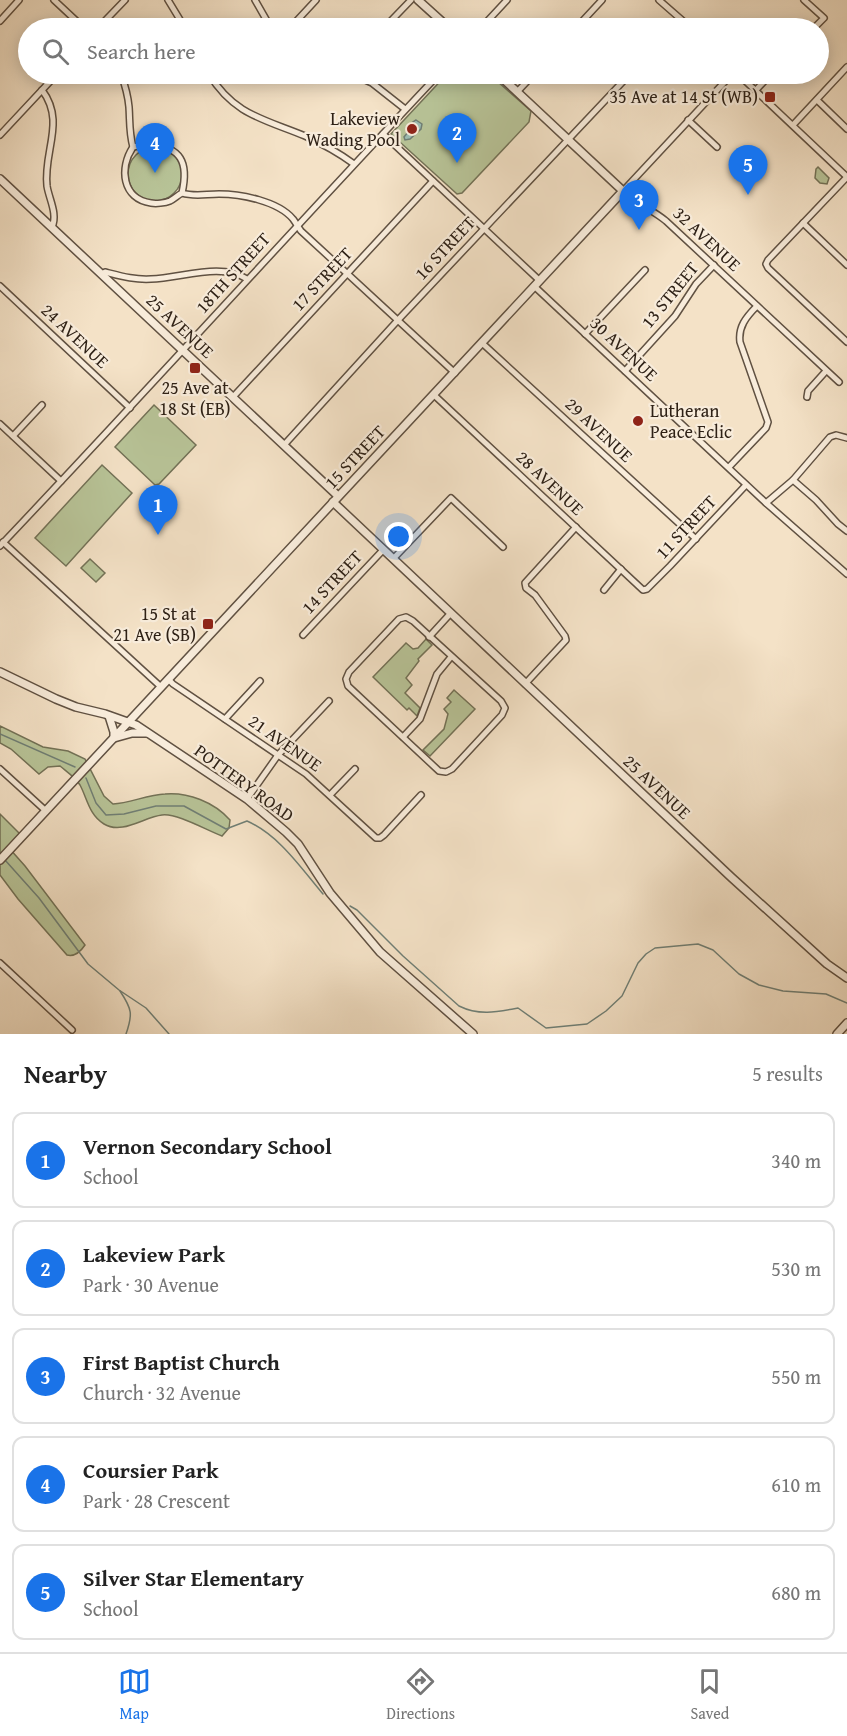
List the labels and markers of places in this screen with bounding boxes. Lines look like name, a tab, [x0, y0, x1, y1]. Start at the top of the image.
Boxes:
place label: 35 Ave at 14 St (WB)	[609, 83, 758, 110]
marker: 35 Ave at 14 St (WB)	[763, 90, 777, 104]
place label: Lakeview Wading Pool	[306, 105, 400, 153]
pin: 2	[438, 114, 476, 163]
marker: Lakeview Wading Pool	[405, 122, 419, 136]
pin: 4	[136, 124, 174, 173]
pin: 5	[728, 146, 768, 195]
pin: 3	[620, 180, 658, 230]
marker: 25 Ave at 18 St (EB)	[188, 361, 202, 375]
place label: 25 Ave at 18 St (EB)	[159, 374, 231, 422]
place label: Lutheran Peace Eclic	[650, 397, 732, 445]
marker: Lutheran Peace Eclic	[631, 414, 645, 428]
pin: 1	[138, 486, 178, 535]
place label: 15 St at 21 Ave (SB)	[113, 600, 197, 648]
marker: 15 St at 21 Ave (SB)	[201, 617, 215, 631]

